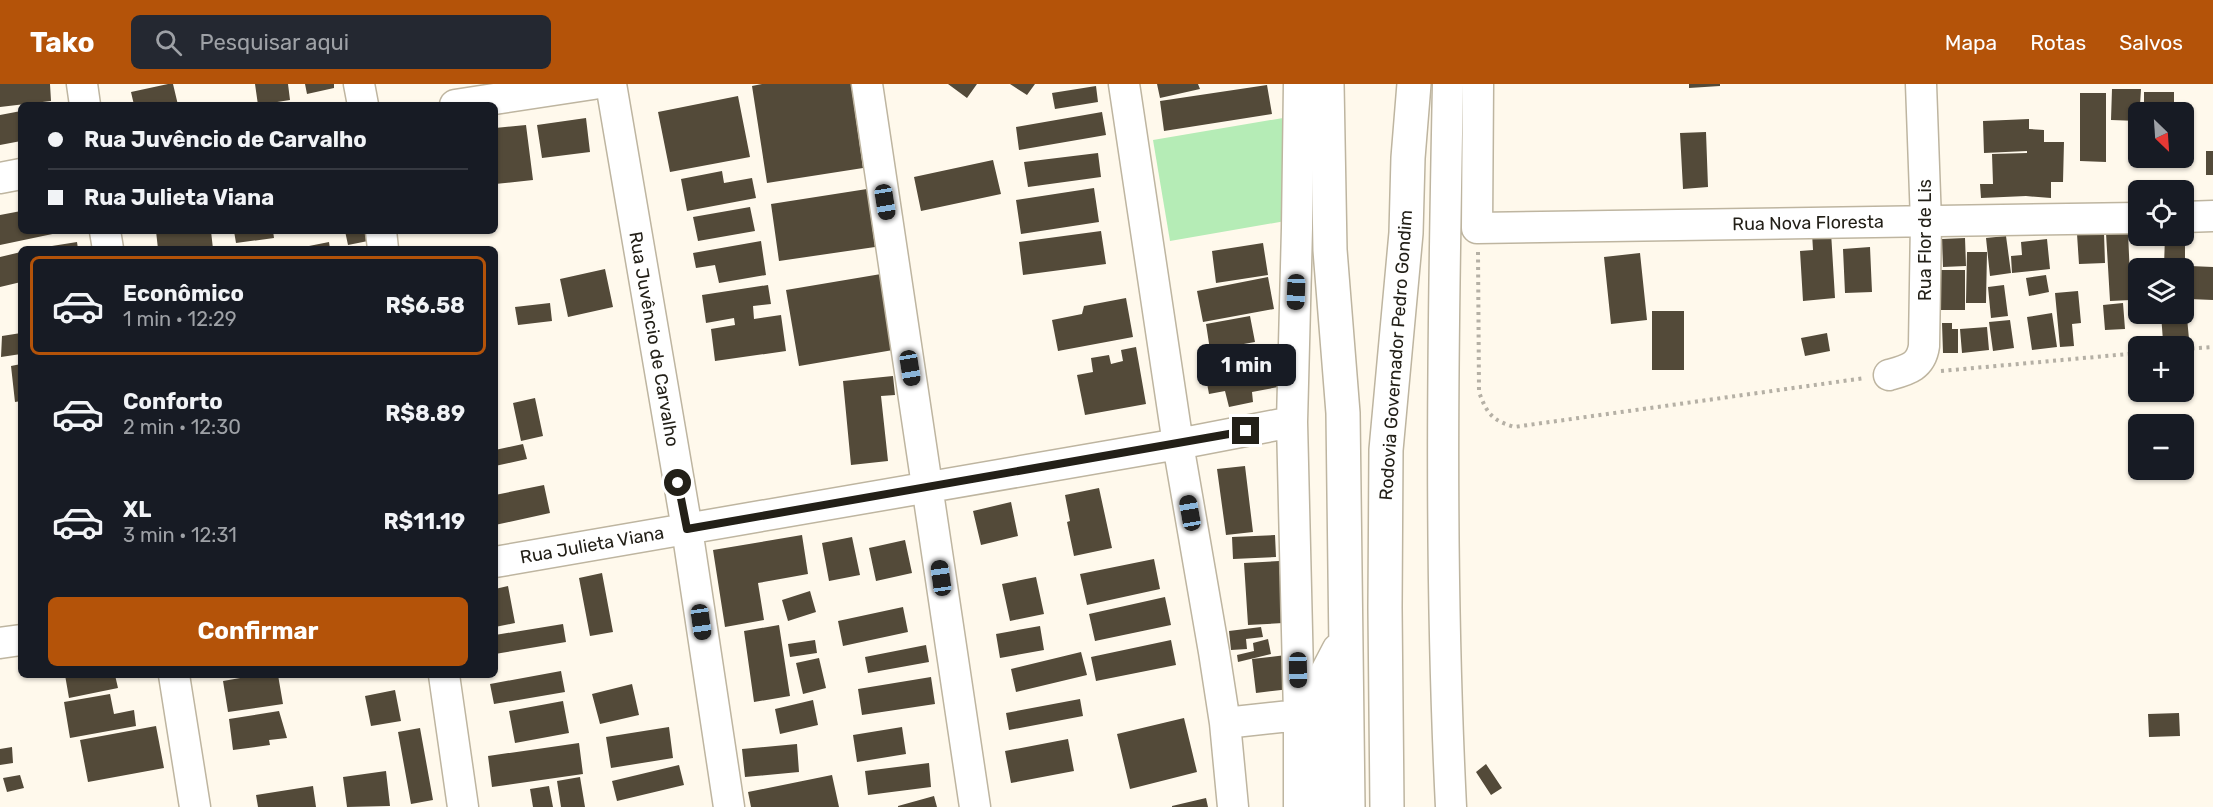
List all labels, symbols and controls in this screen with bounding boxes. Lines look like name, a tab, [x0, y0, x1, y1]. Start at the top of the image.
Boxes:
search box	[131, 15, 551, 69]
text: Tako	[30, 26, 95, 59]
icon: search	[152, 26, 185, 59]
text: Pesquisar aqui	[200, 29, 349, 56]
text: Mapa	[1945, 30, 1997, 55]
text: Rotas	[2030, 30, 2086, 55]
text: Salvos	[2119, 30, 2183, 55]
north arrow	[2128, 102, 2194, 168]
map controls	[2128, 102, 2194, 480]
text: Rua Juvêncio de Carvalho	[84, 126, 367, 153]
street label: Rua Flor de Lis	[1914, 179, 1936, 301]
button: locate	[2128, 180, 2194, 246]
car	[873, 183, 897, 221]
text: Rua Julieta Viana	[84, 184, 274, 211]
street label: Rodovia Governador Pedro Gondim	[1375, 209, 1417, 501]
street label: Rua Nova Floresta	[1732, 211, 1884, 235]
street label: Rua Juvêncio de Carvalho	[624, 230, 684, 448]
button: layers	[2128, 258, 2194, 324]
car	[1286, 274, 1306, 310]
icon: car	[51, 279, 105, 333]
text: Econômico	[123, 280, 244, 307]
text: R$6.58	[385, 292, 465, 319]
text: 1 min · 12:29	[123, 307, 237, 331]
button: +	[2128, 336, 2194, 402]
callout: 1 min	[1196, 344, 1296, 386]
car	[898, 349, 922, 387]
text: 1 min	[1221, 353, 1272, 377]
icon: car	[51, 387, 105, 441]
text: Conforto	[123, 388, 223, 415]
text: R$8.89	[385, 400, 465, 427]
button: −	[2128, 414, 2194, 480]
text: 2 min · 12:30	[123, 415, 241, 439]
route end	[1232, 417, 1259, 444]
route start	[664, 469, 691, 496]
car	[1178, 494, 1202, 532]
icon: car	[51, 495, 105, 549]
text: XL	[123, 496, 151, 523]
text: R$11.19	[383, 508, 465, 535]
street label: Rua Julieta Viana	[518, 522, 666, 568]
text: 3 min · 12:31	[123, 523, 237, 547]
car	[930, 559, 952, 597]
button: Confirmar	[48, 597, 468, 666]
car	[690, 603, 712, 641]
car	[1289, 652, 1307, 688]

